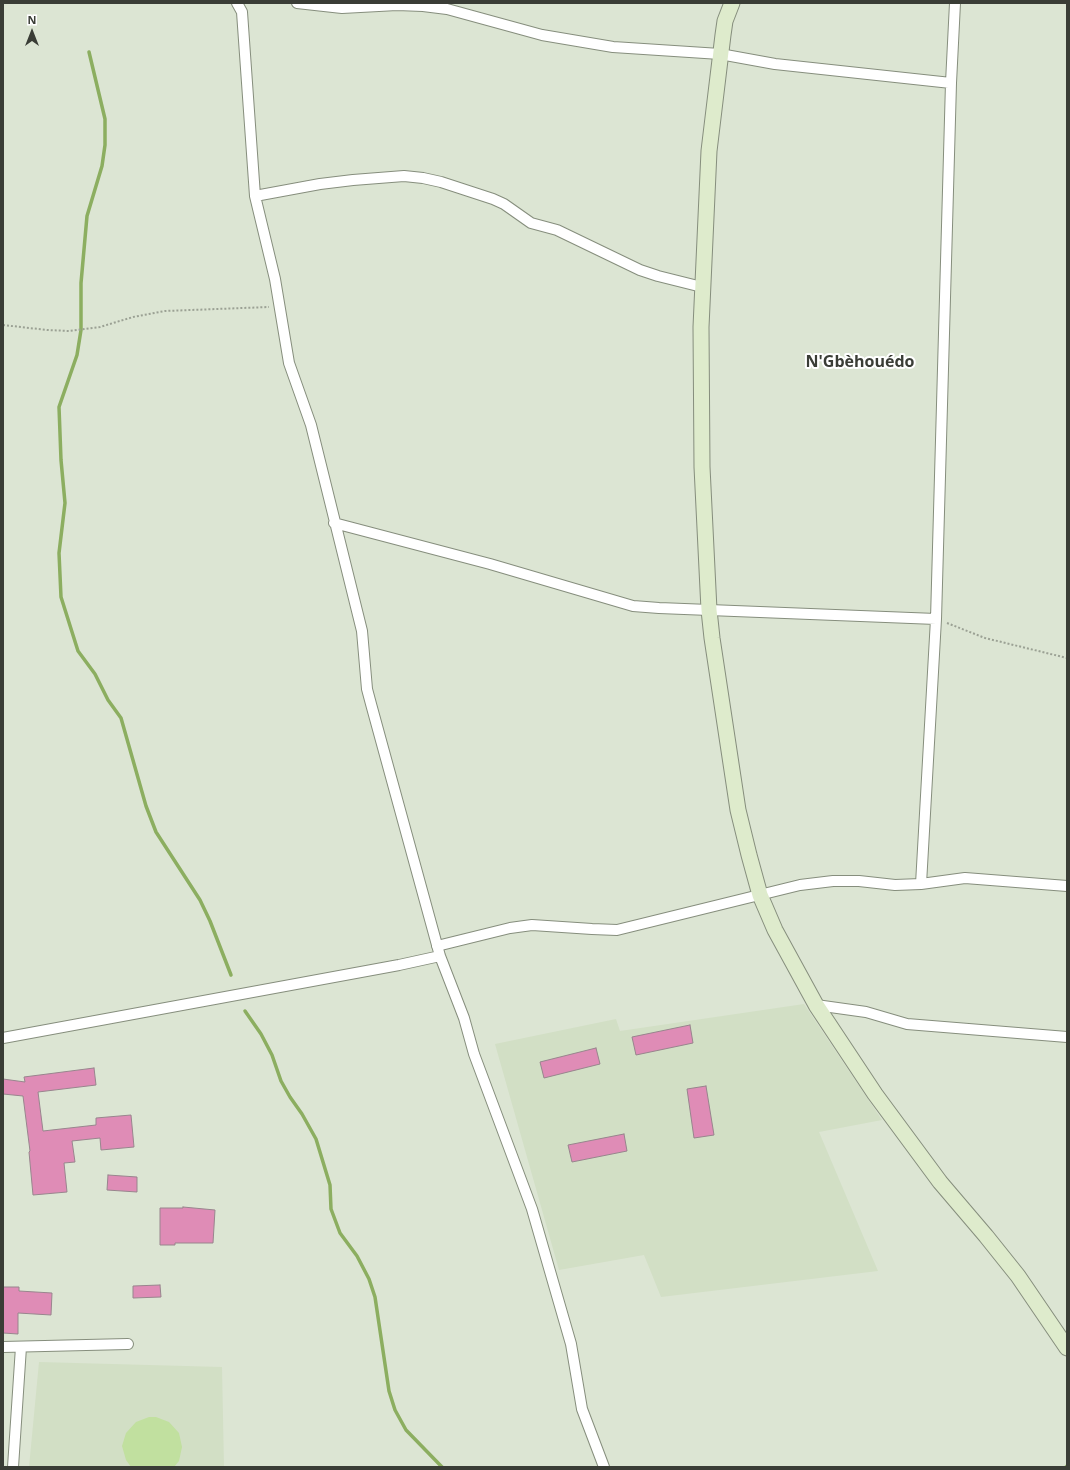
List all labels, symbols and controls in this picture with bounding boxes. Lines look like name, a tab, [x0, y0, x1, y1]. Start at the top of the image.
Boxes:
north arrow	[12, 12, 52, 52]
text: N	[28, 12, 36, 27]
district label: N'Gbèhouédo	[806, 352, 914, 372]

